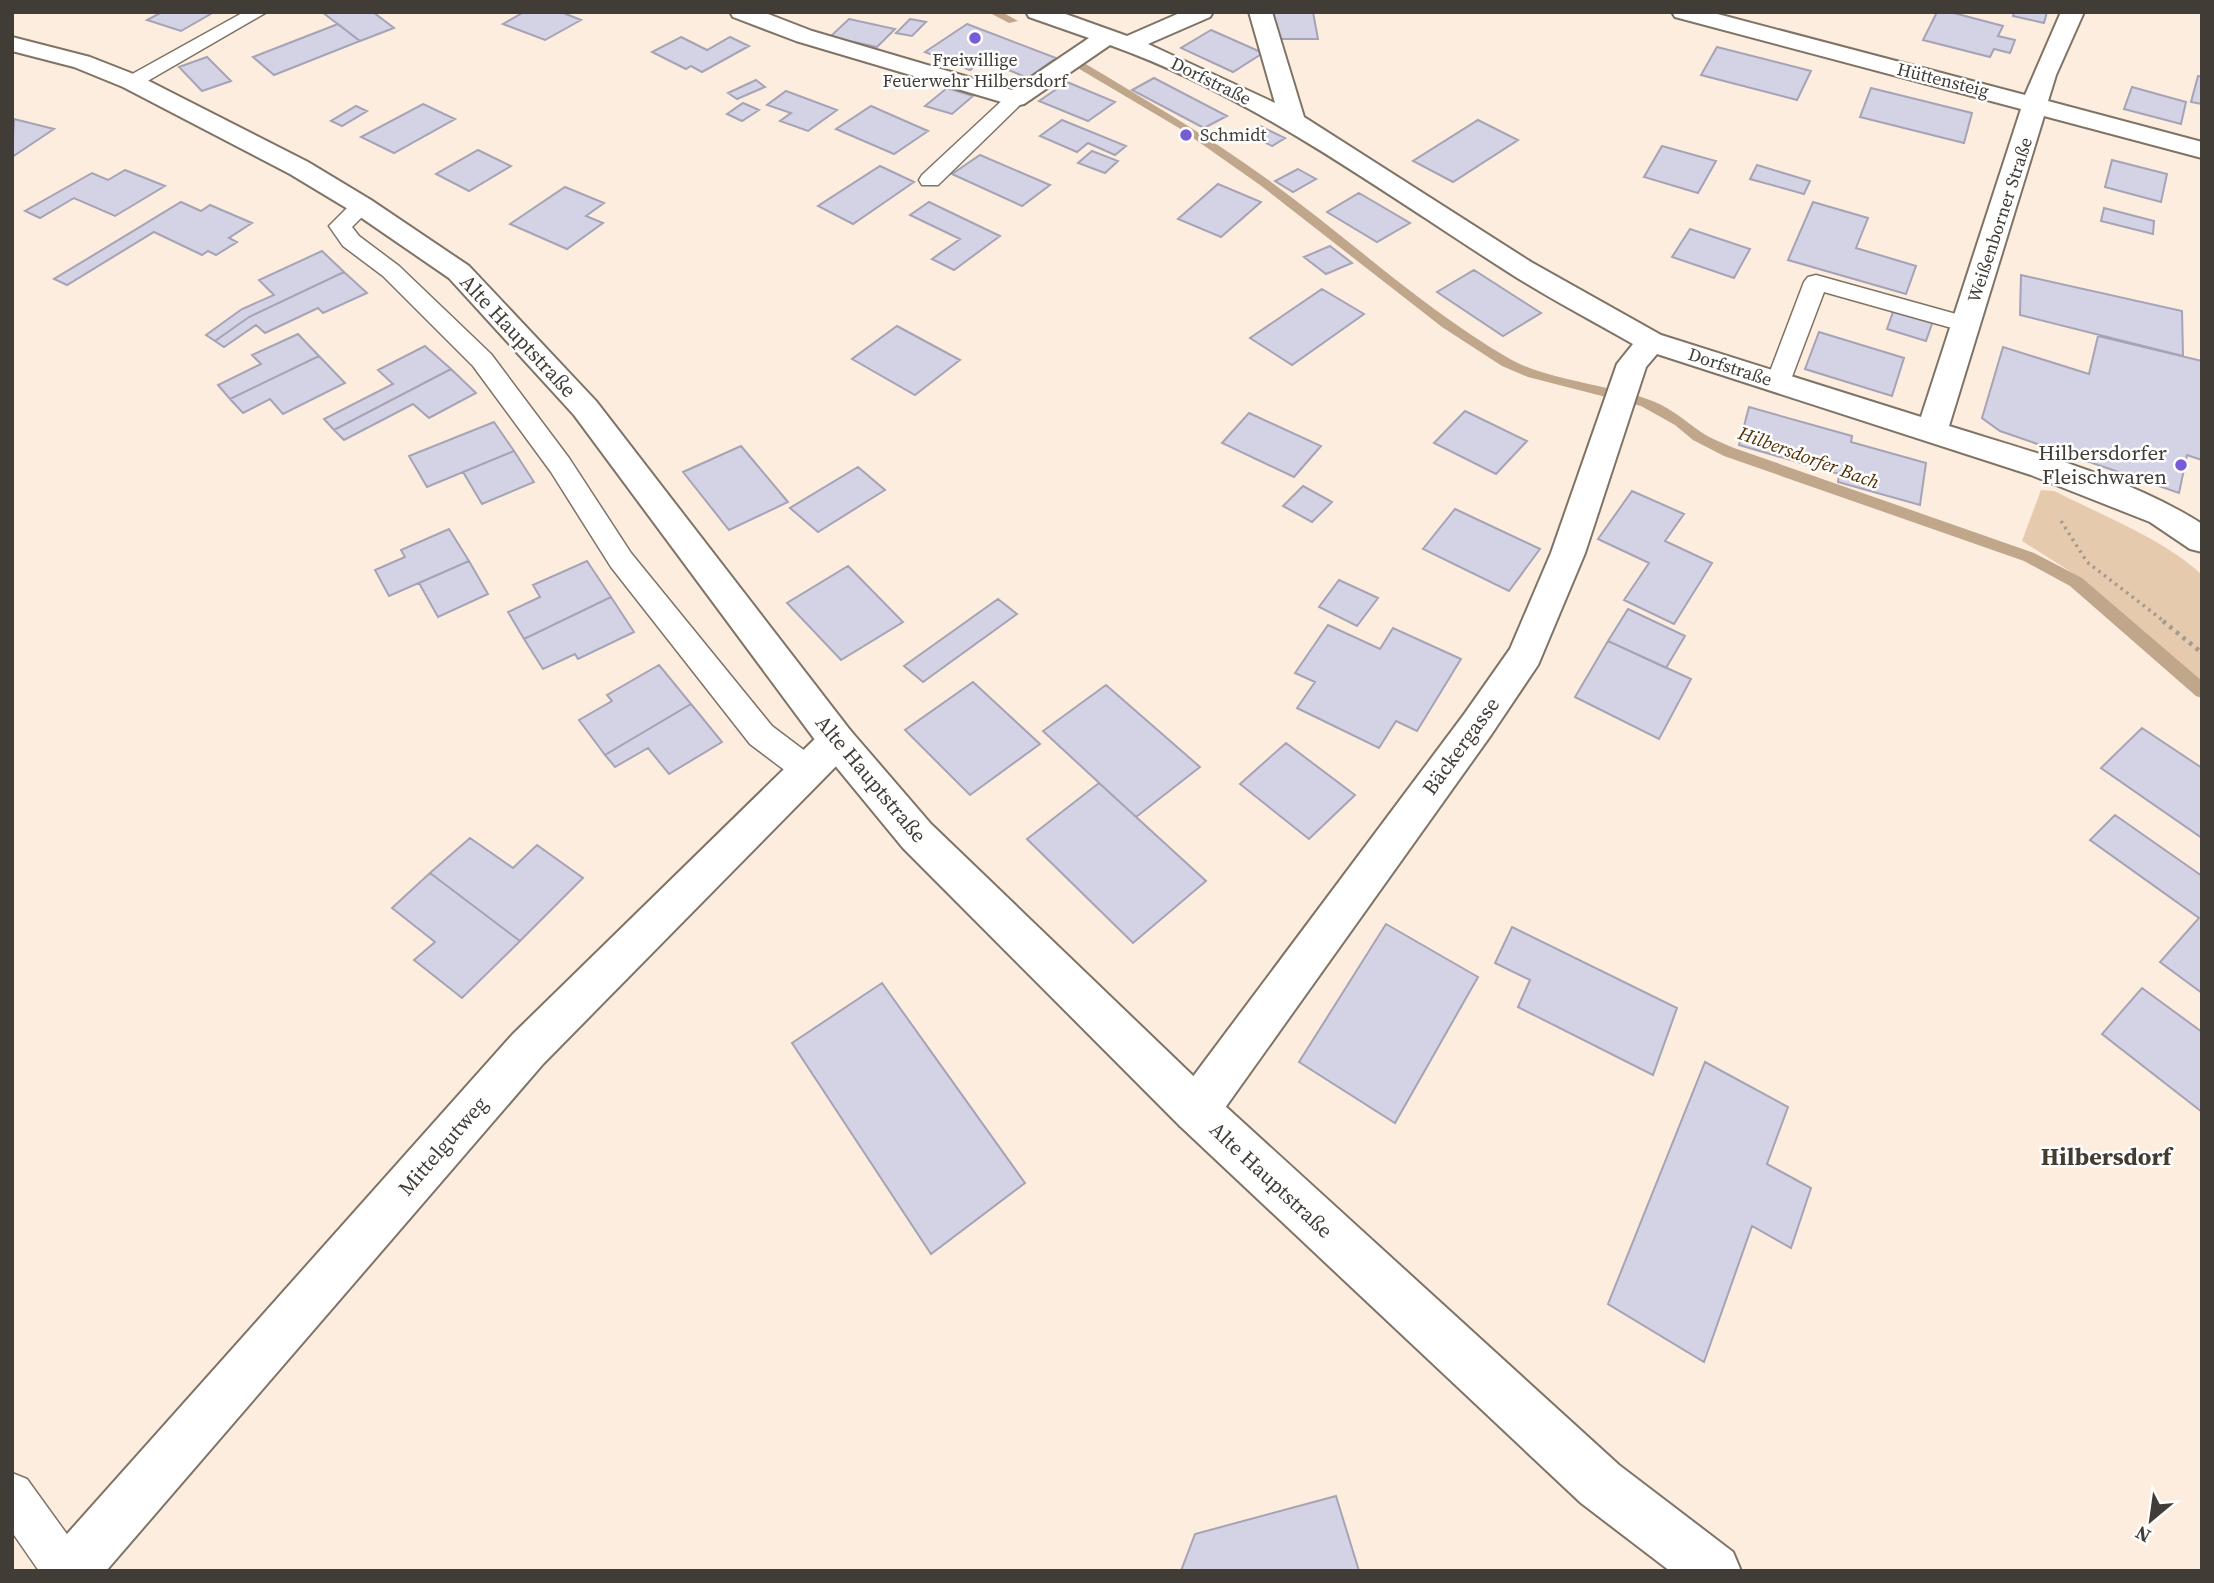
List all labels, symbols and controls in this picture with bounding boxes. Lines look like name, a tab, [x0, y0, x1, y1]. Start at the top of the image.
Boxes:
marker: Freiwillige Feuerwehr Hilbersdorf	[967, 30, 983, 46]
place label: Freiwillige Feuerwehr Hilbersdorf	[883, 47, 1069, 93]
street label: Dorfstraße	[1167, 50, 1256, 111]
street label: Hüttensteig	[1895, 56, 1992, 103]
place label: Schmidt	[1200, 122, 1266, 147]
marker: Schmidt	[1178, 127, 1194, 143]
street label: Weißenborner Straße	[1961, 134, 2038, 306]
street label: Alte Hauptstraße	[454, 268, 583, 404]
street label: Dorfstraße	[1685, 341, 1775, 392]
water label: Hilbersdorfer Bach	[1734, 419, 1884, 495]
place label: Hilbersdorfer Fleischwaren	[2038, 438, 2167, 491]
marker: Hilbersdorfer Fleischwaren	[2173, 457, 2189, 473]
street label: Bäckergasse	[1415, 691, 1506, 801]
street label: Alte Hauptstraße	[809, 709, 934, 849]
street label: Mittelgutweg	[391, 1090, 494, 1202]
street label: Alte Hauptstraße	[1203, 1115, 1339, 1244]
district label: Hilbersdorf	[2041, 1140, 2175, 1173]
north arrow	[2116, 1485, 2186, 1555]
text: N	[2130, 1520, 2155, 1550]

